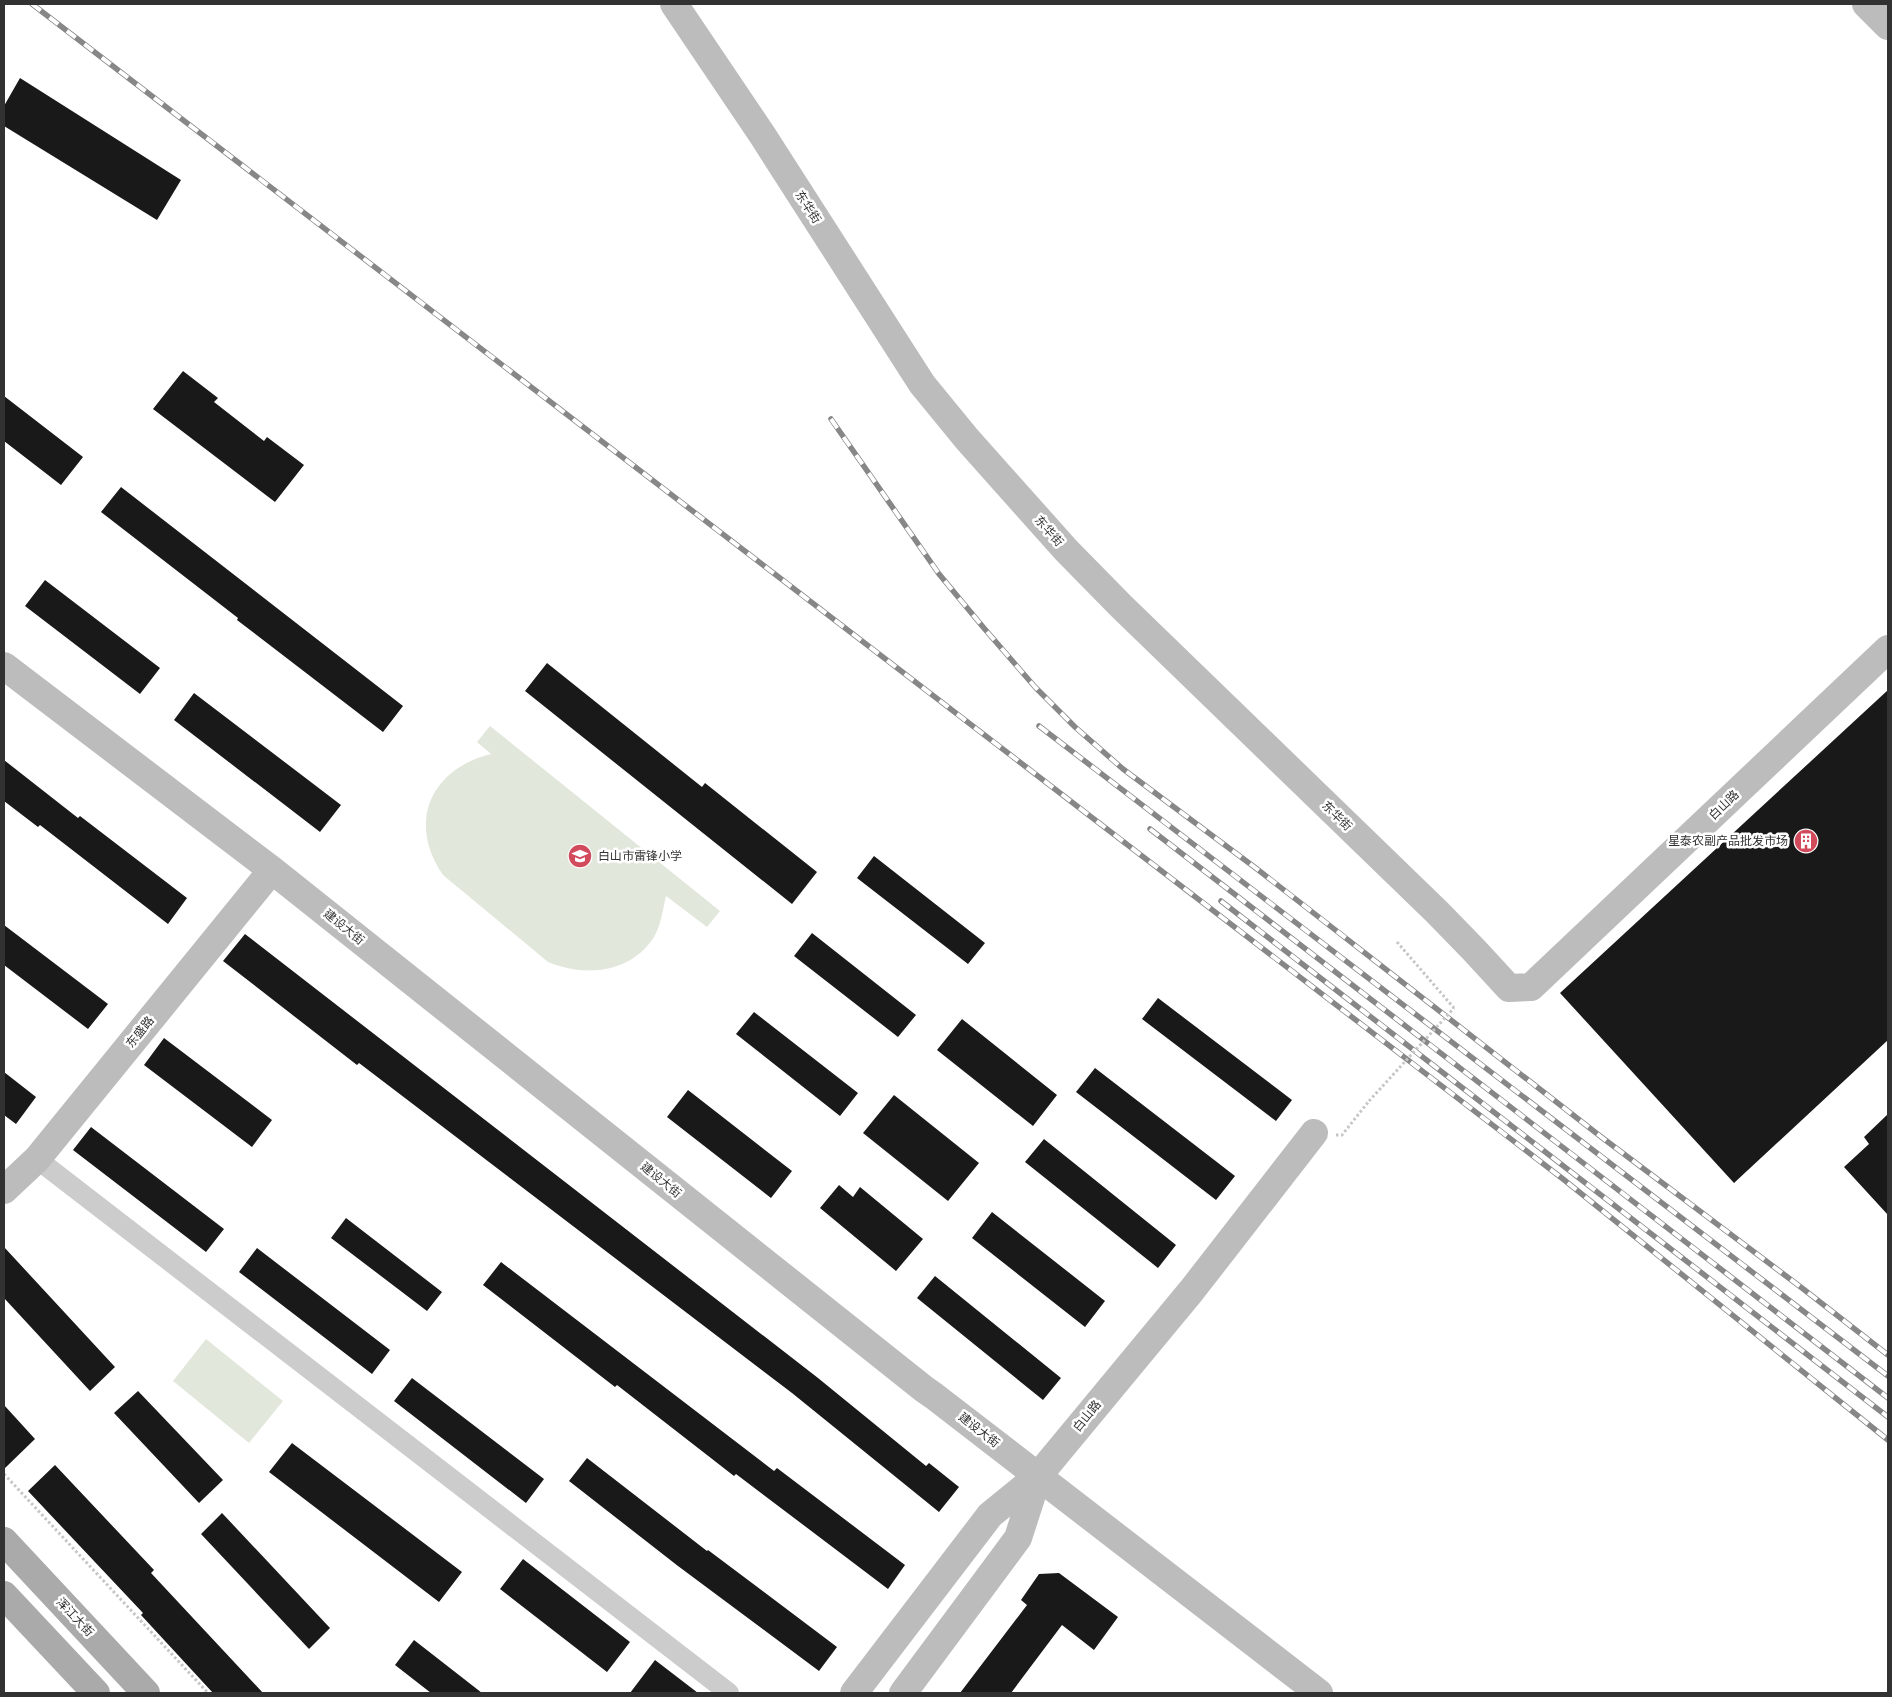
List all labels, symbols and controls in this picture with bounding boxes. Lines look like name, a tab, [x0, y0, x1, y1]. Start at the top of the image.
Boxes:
street label: 东华街	[792, 188, 825, 226]
street label: 东华街	[1032, 512, 1067, 549]
street label: 白山路	[1705, 787, 1742, 823]
street label: 东华街	[1319, 798, 1356, 834]
building icon: 星泰农副产品批发市场	[1793, 828, 1819, 854]
place label: 星泰农副产品批发市场	[1668, 833, 1788, 848]
school or university icon: 白山市雷锋小学	[567, 843, 593, 869]
place label: 白山市雷锋小学	[598, 848, 682, 863]
street label: 建设大街	[321, 906, 368, 948]
street label: 东盛路	[122, 1013, 157, 1050]
street label: 建设大街	[638, 1159, 685, 1201]
street label: 白山路	[1069, 1397, 1104, 1434]
street label: 建设大街	[956, 1409, 1003, 1450]
street label: 浑江大街	[54, 1594, 97, 1639]

